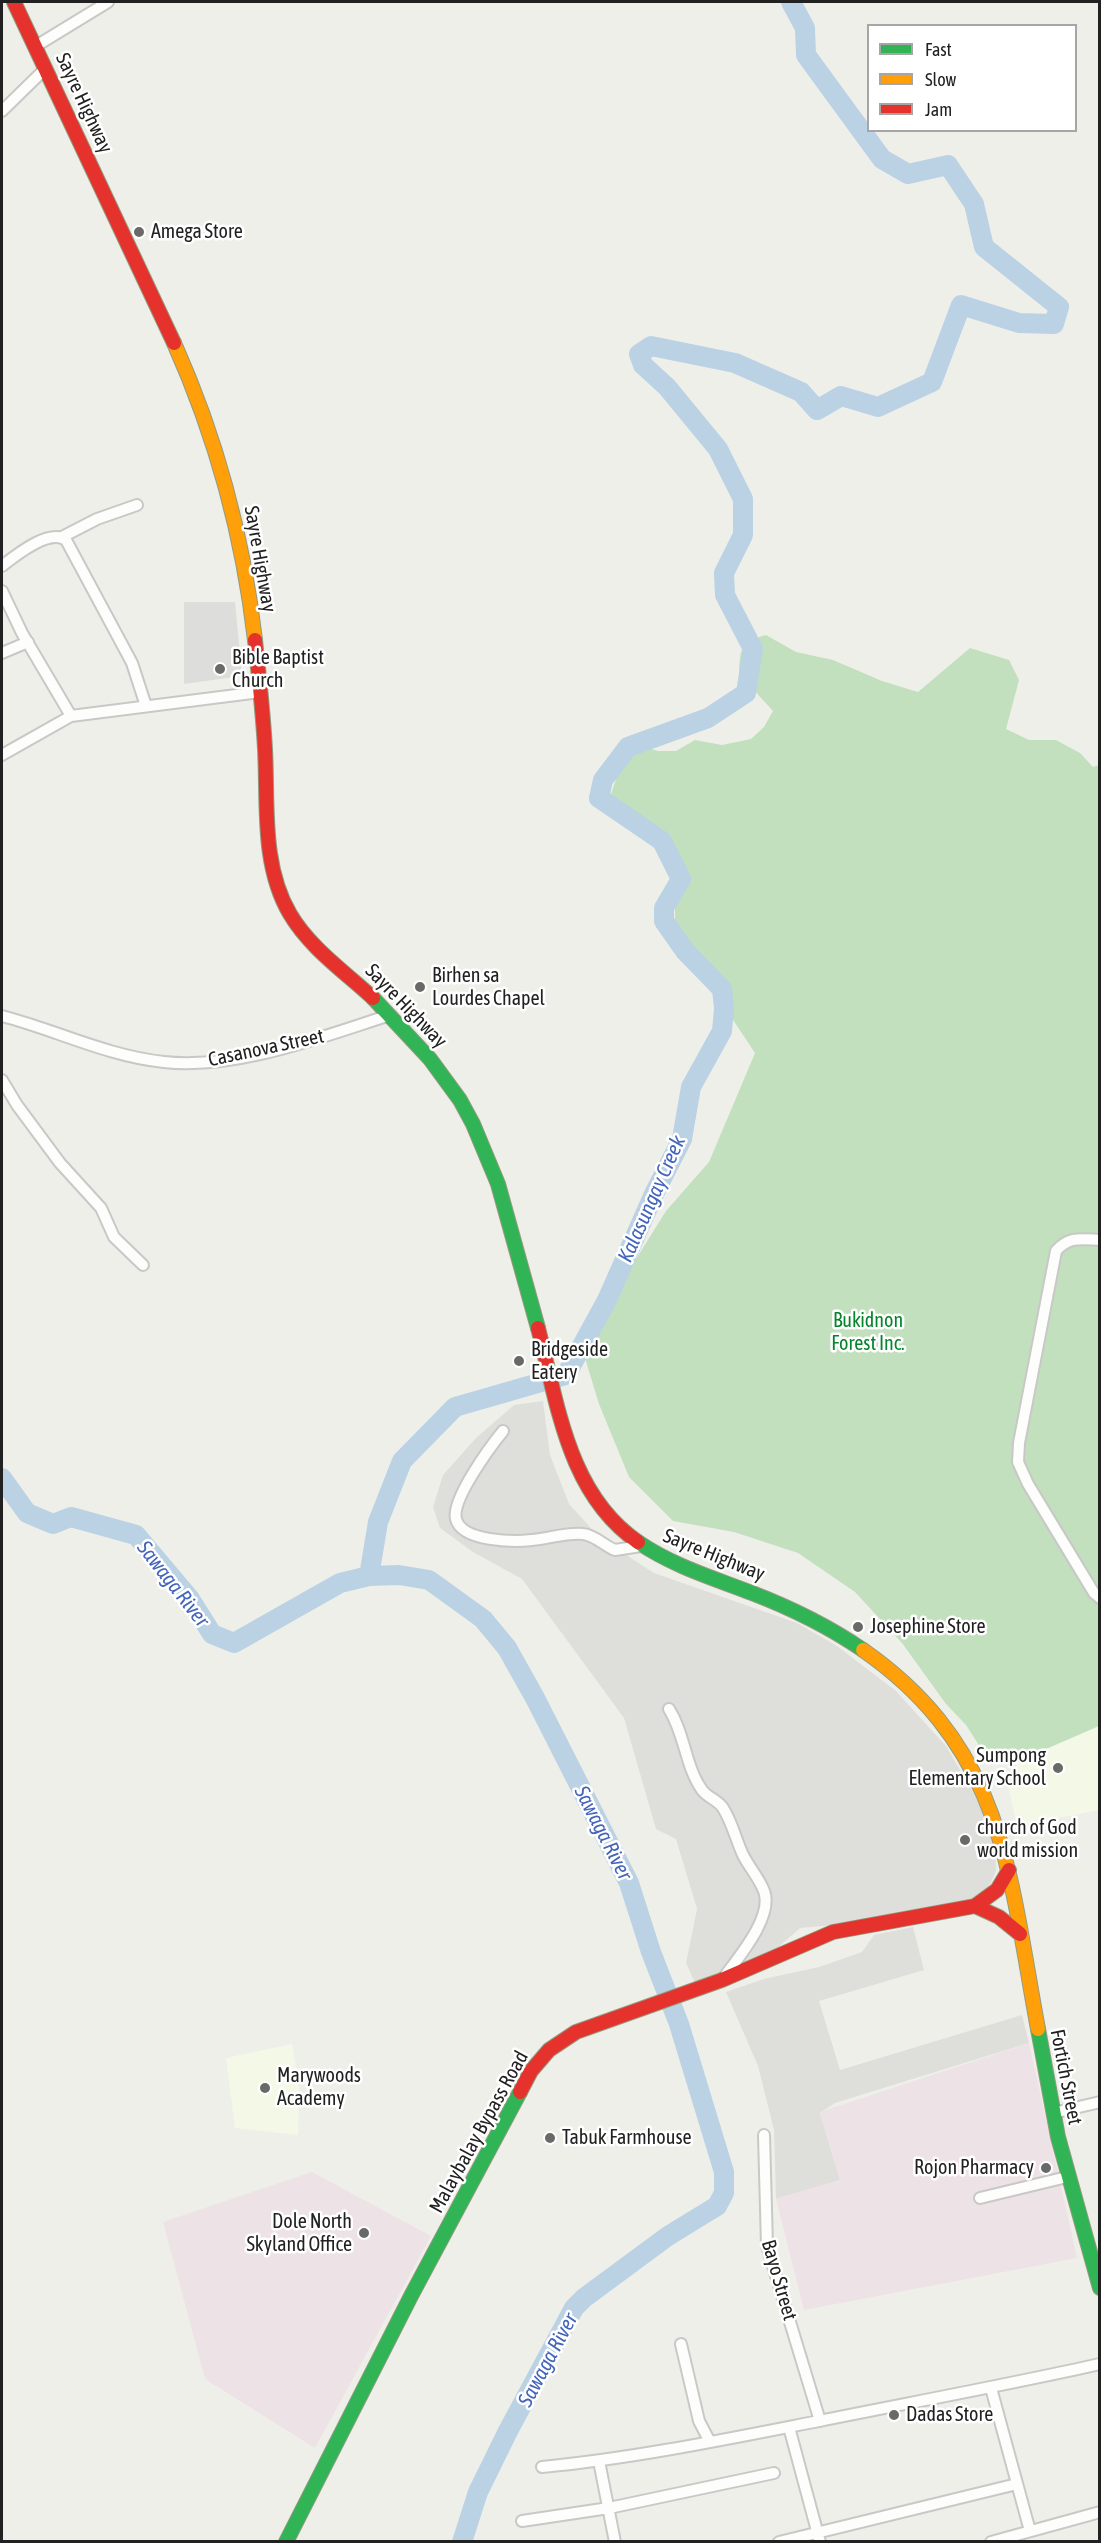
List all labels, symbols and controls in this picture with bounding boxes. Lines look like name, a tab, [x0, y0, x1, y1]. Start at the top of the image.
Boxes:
legend	[867, 24, 1077, 132]
text: Fast	[925, 39, 952, 60]
street label: Sayre Highway	[50, 49, 118, 157]
text: Slow	[925, 69, 956, 90]
text: Jam	[925, 99, 952, 120]
place label: Amega Store	[151, 220, 243, 244]
marker: Amega Store	[132, 225, 146, 239]
street label: Sayre Highway	[239, 504, 281, 614]
place label: Bible Baptist Church	[232, 646, 324, 693]
marker: Bible Baptist Church	[213, 662, 227, 676]
street label: Sayre Highway	[360, 959, 452, 1053]
place label: Birhen sa Lourdes Chapel	[432, 964, 545, 1011]
marker: Birhen sa Lourdes Chapel	[413, 980, 427, 994]
street label: Casanova Street	[206, 1024, 326, 1072]
water label: Kalasungay Creek	[613, 1132, 691, 1266]
park label: Bukidnon Forest Inc.	[831, 1309, 905, 1356]
place label: Bridgeside Eatery	[531, 1338, 608, 1385]
marker: Bridgeside Eatery	[512, 1354, 526, 1368]
street label: Sayre Highway	[660, 1524, 768, 1586]
water label: Sawaga River	[132, 1536, 214, 1632]
place label: Josephine Store	[870, 1615, 986, 1639]
marker: Josephine Store	[851, 1620, 865, 1634]
place label: Sumpong Elementary School	[909, 1744, 1046, 1791]
marker: Sumpong Elementary School	[1051, 1761, 1065, 1775]
water label: Sawaga River	[569, 1782, 637, 1884]
place label: church of God world mission	[977, 1816, 1078, 1863]
marker: church of God world mission	[958, 1833, 972, 1847]
street label: Fortich Street	[1045, 2027, 1087, 2127]
street label: Malaybalay Bypass Road	[425, 2047, 533, 2217]
place label: Marywoods Academy	[277, 2064, 361, 2111]
marker: Marywoods Academy	[258, 2081, 272, 2095]
place label: Tabuk Farmhouse	[562, 2126, 692, 2150]
marker: Tabuk Farmhouse	[543, 2131, 557, 2145]
place label: Rojon Pharmacy	[914, 2156, 1034, 2180]
marker: Rojon Pharmacy	[1039, 2161, 1053, 2175]
place label: Dole North Skyland Office	[246, 2210, 352, 2257]
marker: Dole North Skyland Office	[357, 2226, 371, 2240]
street label: Bayo Street	[756, 2237, 802, 2323]
water label: Sawaga River	[513, 2309, 583, 2411]
place label: Dadas Store	[906, 2403, 993, 2427]
marker: Dadas Store	[887, 2408, 901, 2422]

